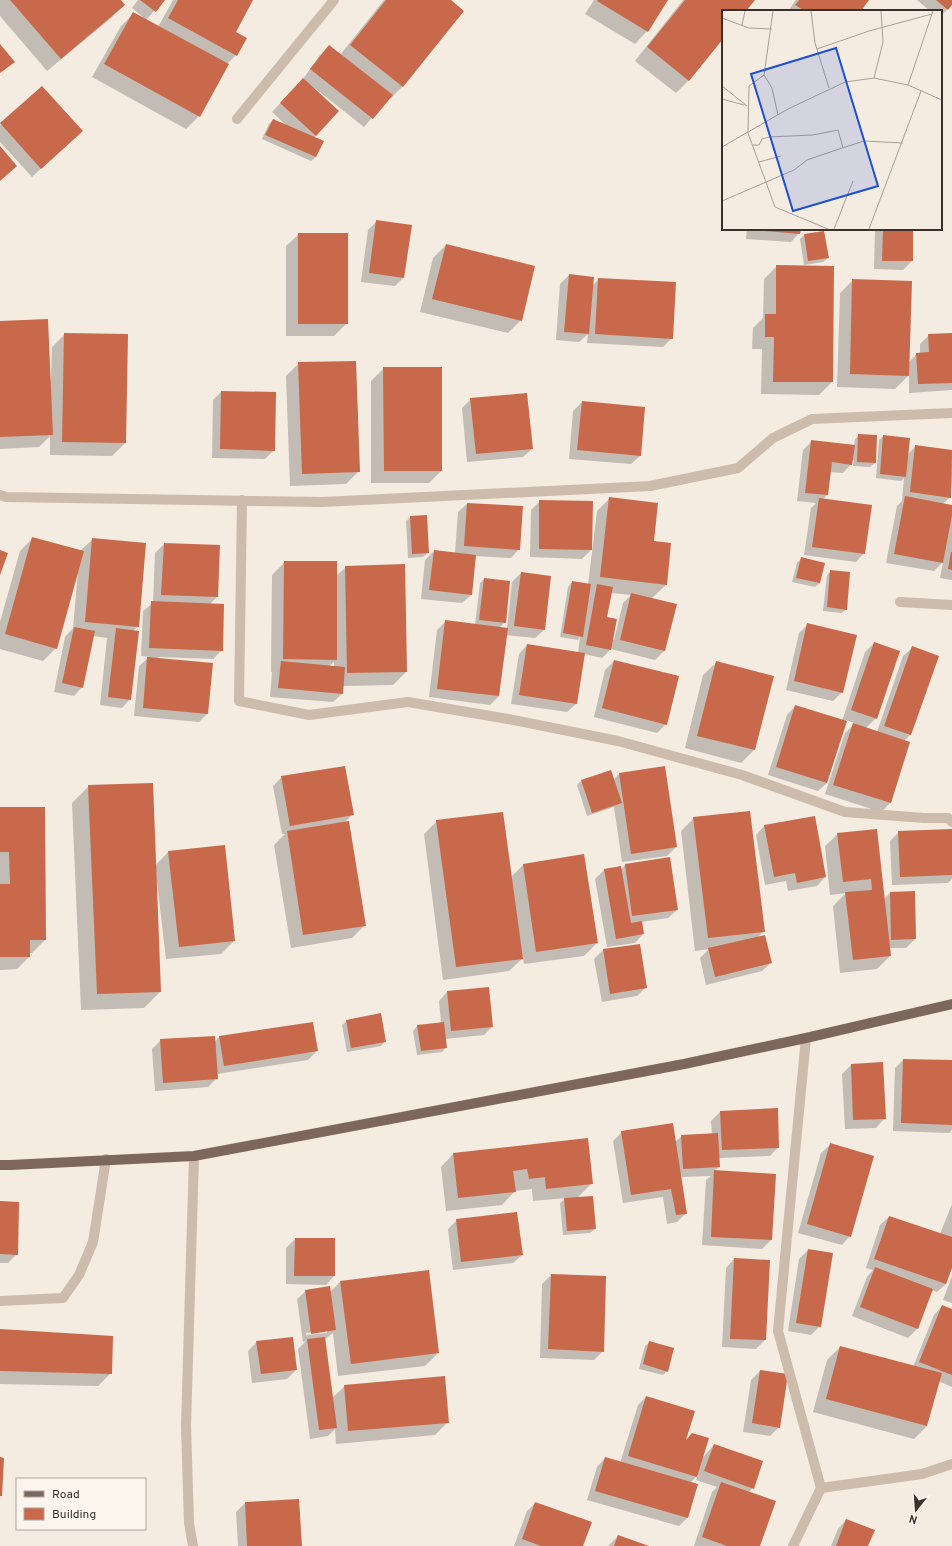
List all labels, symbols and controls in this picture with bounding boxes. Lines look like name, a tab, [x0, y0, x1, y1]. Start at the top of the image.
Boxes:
inset map	[722, 10, 942, 230]
legend	[16, 1478, 146, 1530]
text: Road	[52, 1487, 80, 1503]
north arrow	[896, 1490, 936, 1530]
text: Building	[52, 1507, 96, 1523]
text: N	[908, 1511, 919, 1526]

